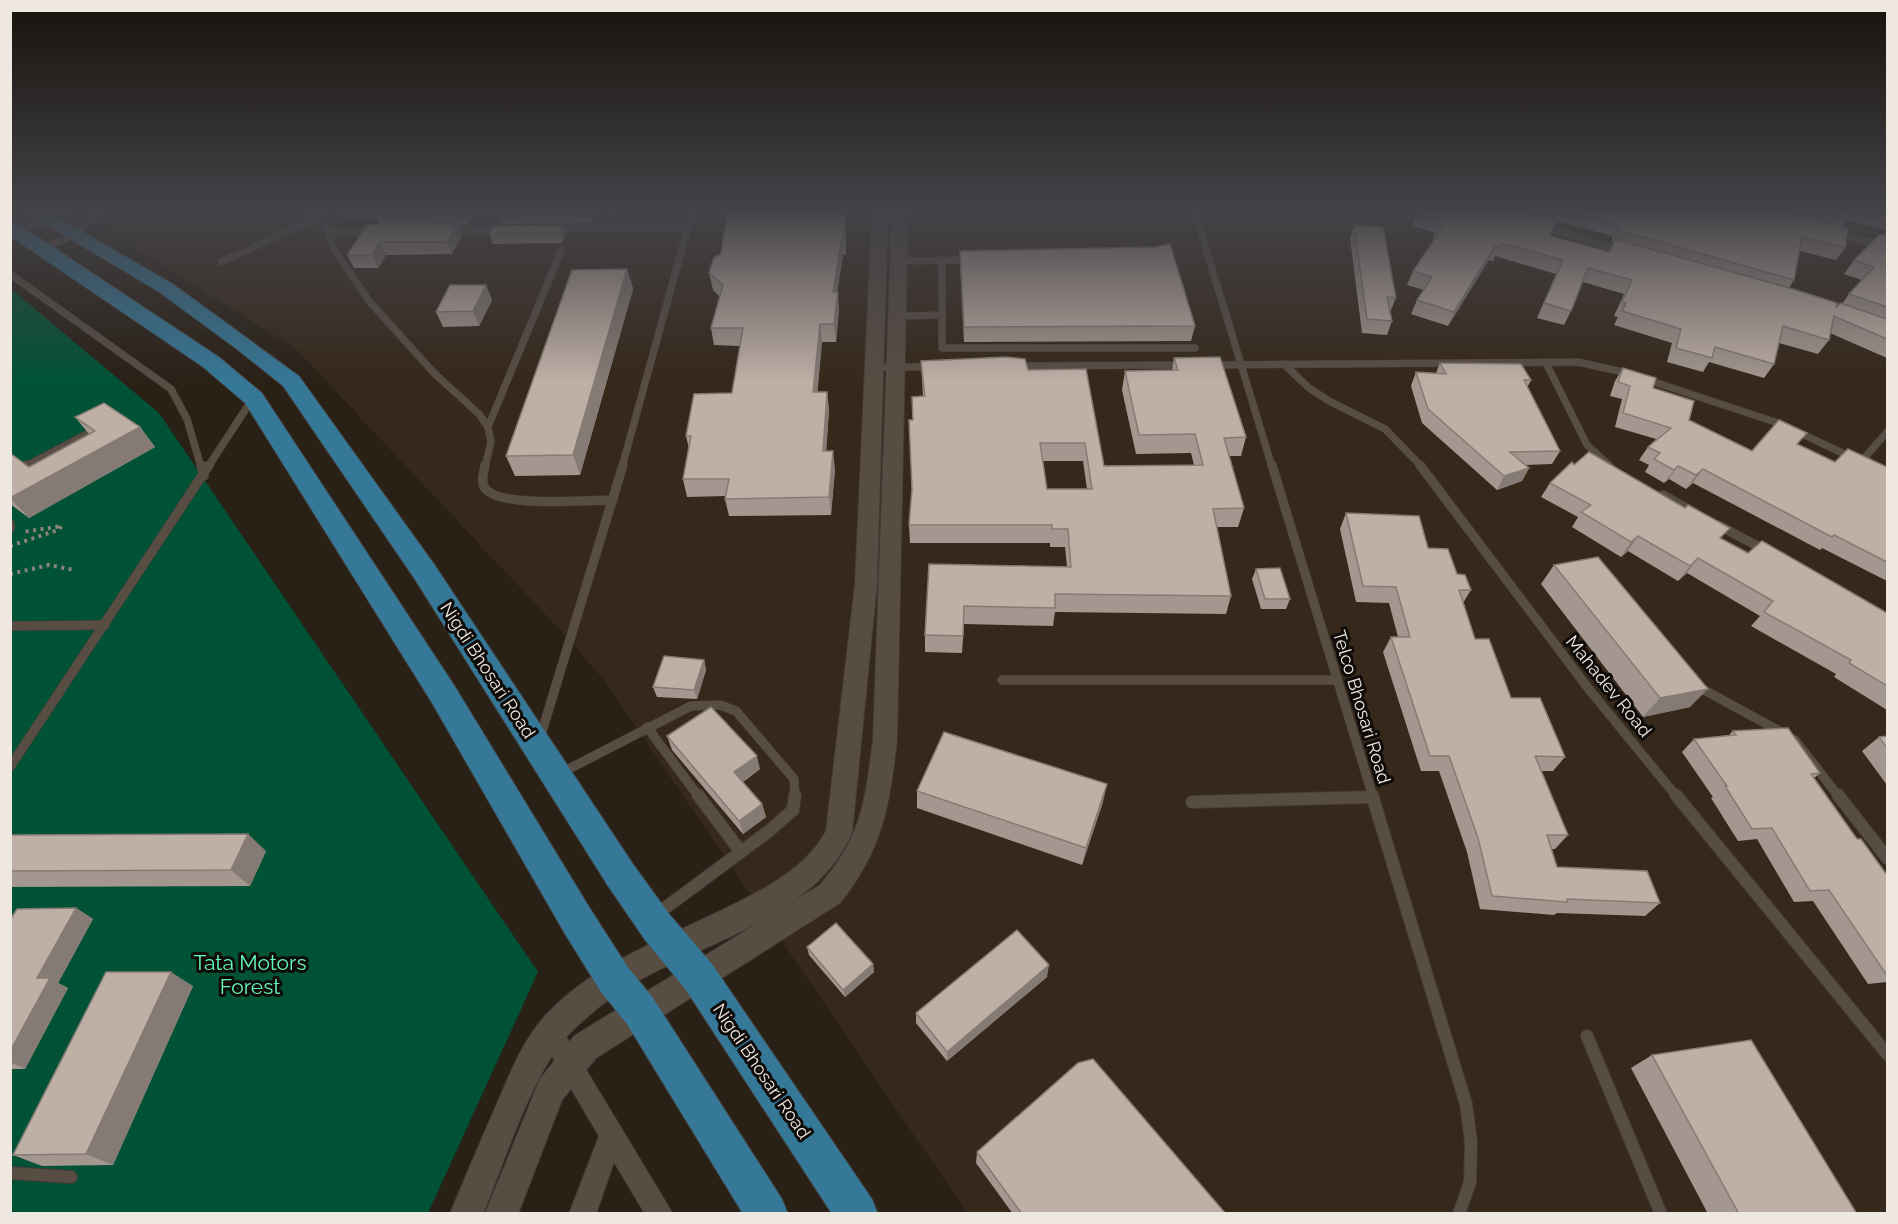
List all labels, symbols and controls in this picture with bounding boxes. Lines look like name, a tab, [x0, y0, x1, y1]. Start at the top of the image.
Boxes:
street label: Nigdi Bhosari Road	[436, 598, 540, 742]
street label: Telco Bhosari Road	[1329, 628, 1395, 786]
street label: Mahadev Road	[1562, 631, 1656, 741]
park label: Tata Motors Forest	[193, 950, 307, 999]
street label: Nigdi Bhosari Road	[709, 999, 815, 1143]

